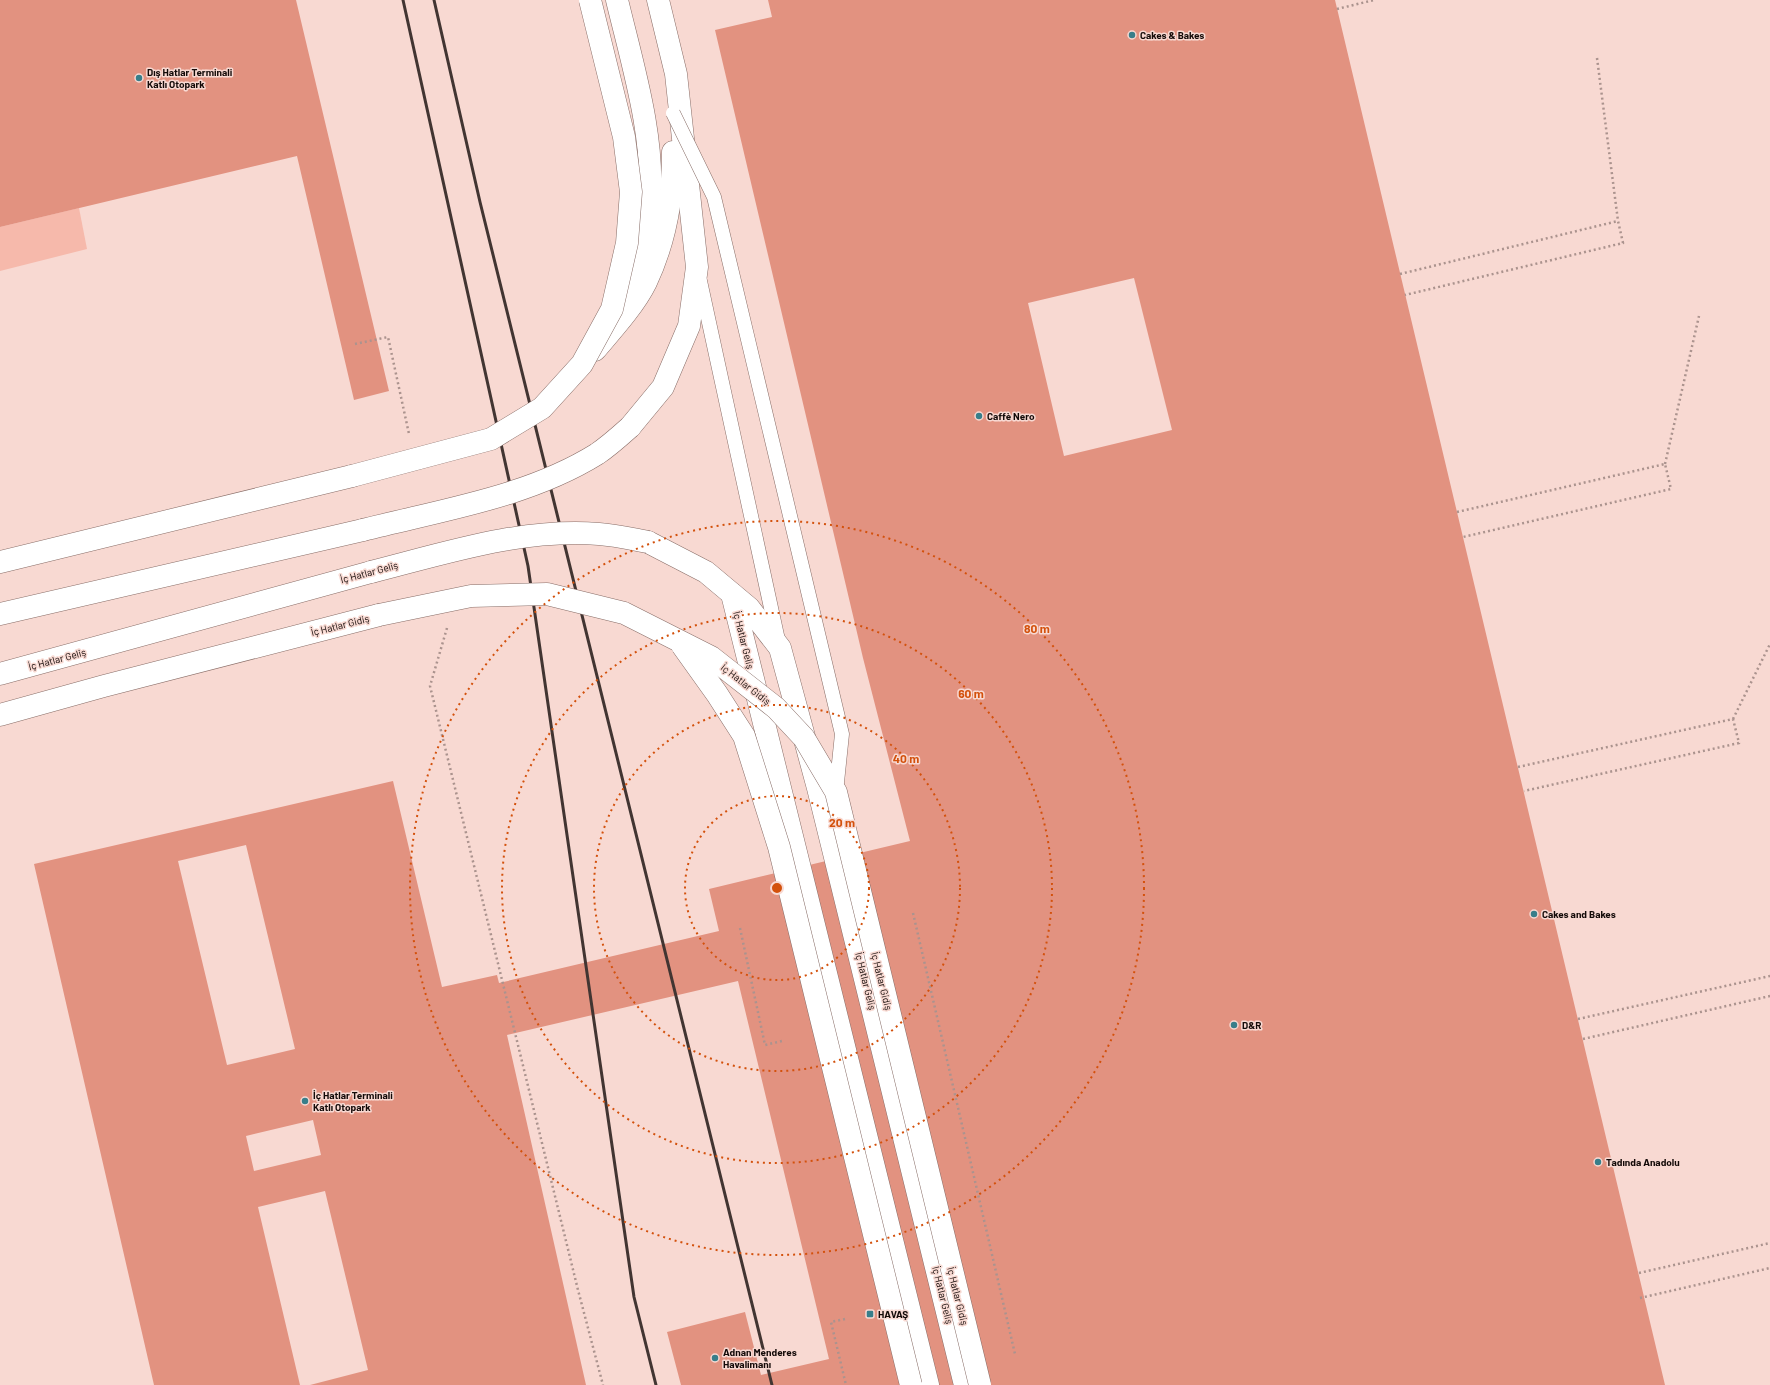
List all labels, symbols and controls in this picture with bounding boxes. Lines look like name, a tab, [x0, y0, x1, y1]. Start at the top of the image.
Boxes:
place label: Cakes & Bakes	[1140, 29, 1204, 41]
marker: Cakes & Bakes	[1127, 30, 1137, 40]
place label: Dış Hatlar Terminali Katlı Otopark	[147, 66, 233, 90]
marker: Dış Hatlar Terminali Katlı Otopark	[134, 73, 144, 83]
place label: Caffè Nero	[987, 410, 1035, 422]
marker: Caffè Nero	[974, 411, 984, 421]
street label: İç Hatlar Geliş	[339, 558, 399, 585]
street label: İç Hatlar Geliş	[731, 610, 757, 670]
street label: İç Hatlar Gidiş	[310, 612, 371, 638]
text: 80 m	[1024, 621, 1050, 635]
street label: İç Hatlar Geliş	[27, 645, 87, 672]
street label: İç Hatlar Gidiş	[719, 661, 773, 707]
text: 60 m	[958, 686, 984, 700]
text: 40 m	[893, 751, 919, 765]
text: 20 m	[829, 815, 855, 829]
centre of rings	[770, 881, 784, 895]
place label: Cakes and Bakes	[1542, 908, 1616, 920]
marker: Cakes and Bakes	[1529, 909, 1539, 919]
street label: İç Hatlar Geliş	[853, 951, 879, 1011]
street label: İç Hatlar Gidiş	[869, 951, 895, 1012]
place label: D&R	[1242, 1019, 1261, 1031]
marker: D&R	[1229, 1020, 1239, 1030]
place label: İç Hatlar Terminali Katlı Otopark	[313, 1089, 393, 1113]
marker: İç Hatlar Terminali Katlı Otopark	[300, 1096, 310, 1106]
place label: Tadında Anadolu	[1606, 1156, 1680, 1168]
marker: Tadında Anadolu	[1593, 1157, 1603, 1167]
street label: İç Hatlar Geliş	[930, 1265, 956, 1325]
street label: İç Hatlar Gidiş	[945, 1266, 971, 1327]
place label: HAVAŞ	[878, 1308, 908, 1320]
marker: HAVAŞ	[865, 1309, 875, 1319]
place label: Adnan Menderes Havalimanı	[723, 1346, 797, 1370]
marker: Adnan Menderes Havalimanı	[710, 1353, 720, 1363]

